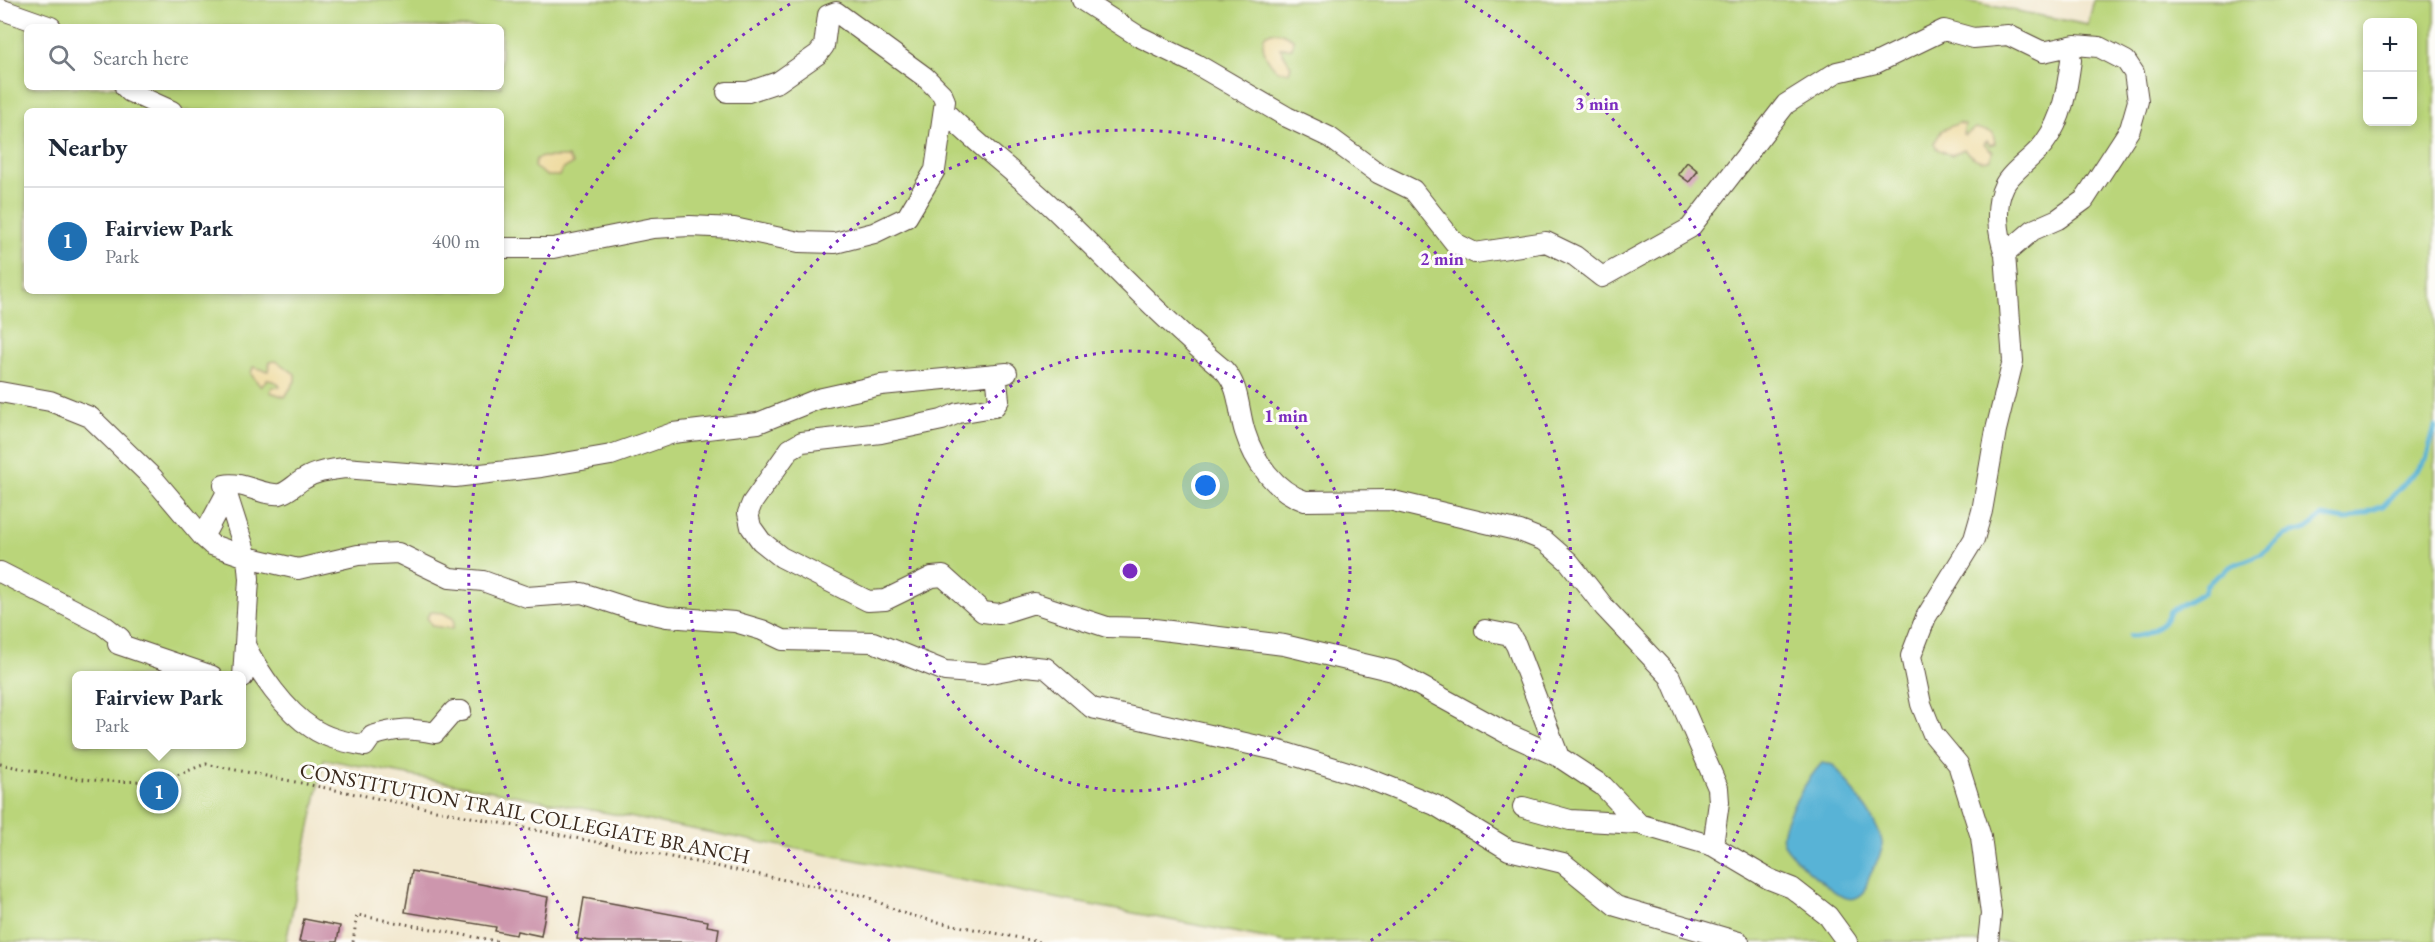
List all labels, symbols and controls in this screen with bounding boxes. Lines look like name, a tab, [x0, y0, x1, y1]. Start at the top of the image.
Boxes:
map controls	[2363, 18, 2417, 126]
button: +	[2363, 18, 2417, 72]
search box	[24, 24, 504, 90]
icon: search	[45, 41, 78, 74]
text: Search here	[93, 43, 188, 72]
button: −	[2363, 72, 2417, 126]
text: 3 min	[1575, 92, 1619, 115]
text: Nearby	[48, 130, 128, 164]
text: Fairview Park	[105, 214, 233, 243]
text: 1	[62, 228, 73, 254]
text: 400 m	[432, 228, 480, 254]
text: Park	[105, 243, 139, 269]
text: 2 min	[1420, 247, 1464, 270]
text: 1 min	[1264, 404, 1308, 427]
your location	[1191, 471, 1220, 500]
centre of rings	[1120, 561, 1140, 581]
popup	[72, 671, 246, 749]
text: Fairview Park	[95, 683, 223, 712]
text: Park	[95, 712, 129, 738]
street label: CONSTITUTION TRAIL COLLEGIATE BRANCH	[298, 756, 752, 870]
pin: 1	[140, 768, 178, 814]

